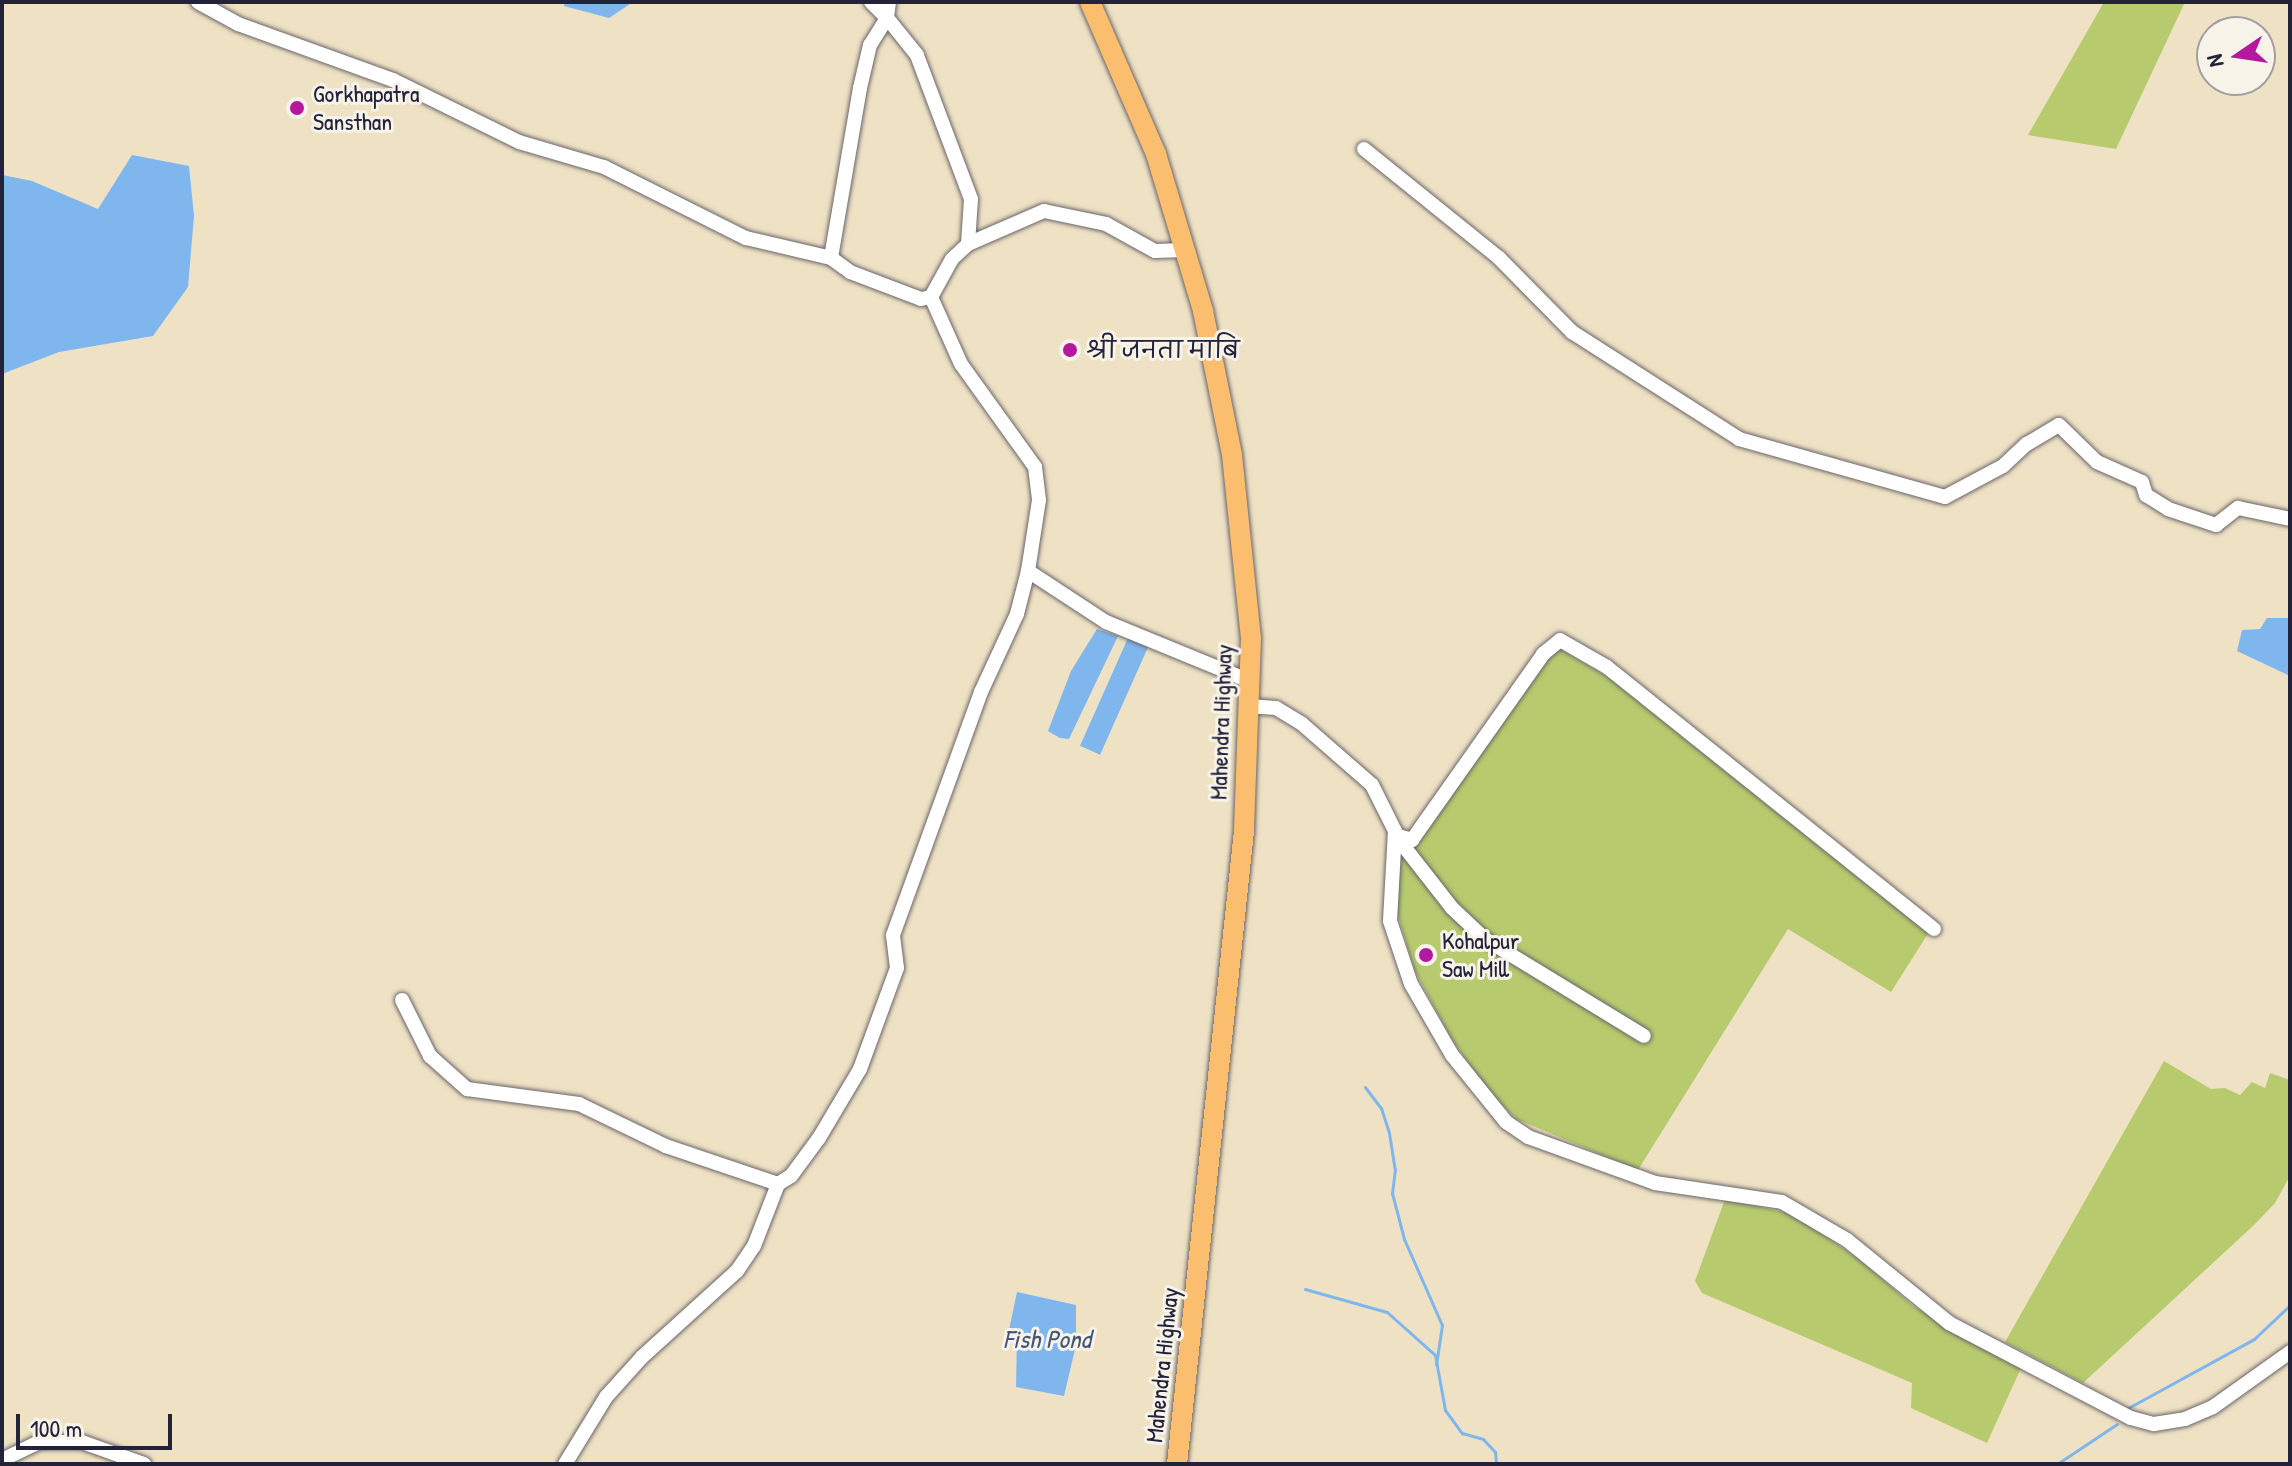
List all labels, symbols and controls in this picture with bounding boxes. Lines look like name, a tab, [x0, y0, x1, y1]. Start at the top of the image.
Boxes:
north arrow	[2196, 16, 2276, 96]
text: N	[2199, 52, 2230, 70]
place label: Gorkhapatra Sansthan	[313, 80, 419, 136]
marker: Gorkhapatra Sansthan	[288, 99, 306, 117]
place label: श्री जनता माबि	[1086, 336, 1240, 364]
marker: श्री जनता माबि	[1061, 341, 1079, 359]
street label: Mahendra Highway	[1204, 644, 1238, 800]
place label: Kohalpur Saw Mill	[1442, 927, 1519, 983]
marker: Kohalpur Saw Mill	[1417, 946, 1435, 964]
street label: Mahendra Highway	[1140, 1286, 1184, 1444]
water label: Fish Pond	[1003, 1323, 1091, 1355]
scale bar	[20, 1398, 176, 1448]
text: 100 m	[30, 1412, 82, 1444]

